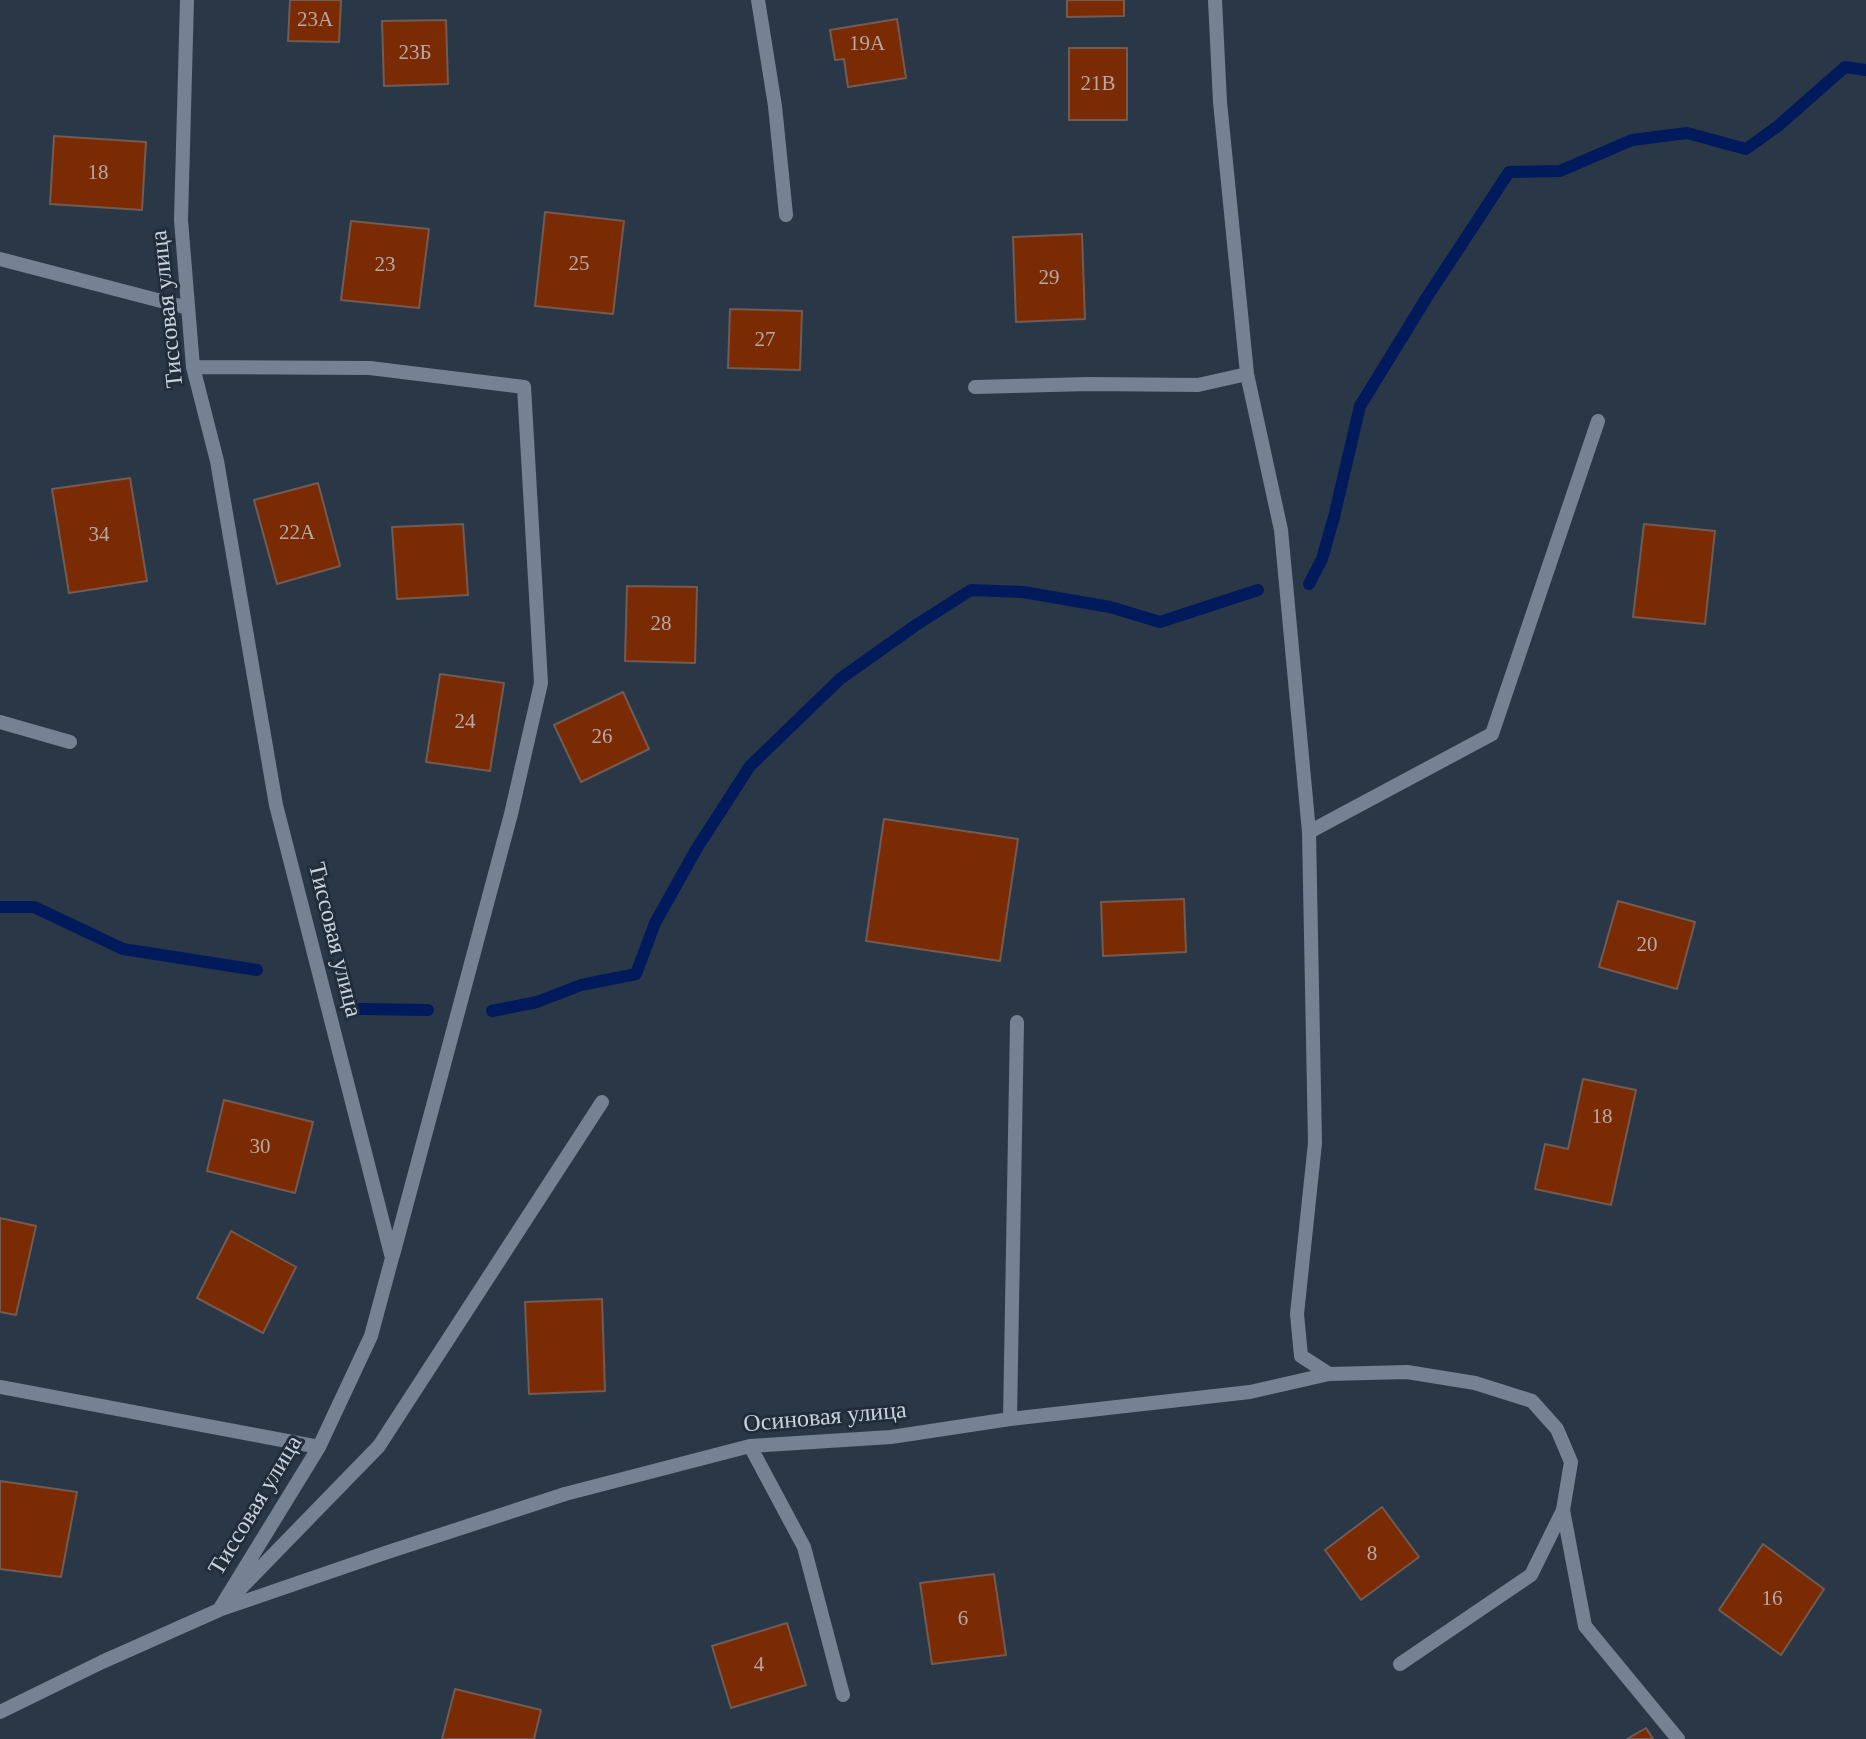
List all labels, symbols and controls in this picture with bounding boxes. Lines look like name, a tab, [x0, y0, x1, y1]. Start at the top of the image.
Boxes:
house number: 23А	[297, 7, 333, 33]
house number: 19А	[849, 31, 885, 57]
house number: 23Б	[398, 40, 432, 66]
house number: 21В	[1080, 71, 1116, 97]
house number: 18	[88, 160, 108, 186]
street label: Тиссовая улица	[145, 229, 191, 389]
house number: 25	[568, 251, 590, 277]
house number: 23	[374, 252, 396, 278]
house number: 29	[1038, 265, 1060, 291]
house number: 27	[754, 327, 776, 353]
house number: 22А	[279, 520, 315, 546]
house number: 34	[88, 522, 110, 548]
house number: 28	[650, 611, 672, 637]
house number: 24	[454, 709, 476, 735]
house number: 26	[592, 724, 612, 750]
street label: Тиссовая улица	[301, 860, 367, 1020]
house number: 20	[1636, 932, 1658, 958]
house number: 18	[1592, 1104, 1612, 1130]
house number: 30	[250, 1134, 270, 1160]
street label: Осиновая улица	[742, 1397, 908, 1439]
street label: Тиссовая улица	[203, 1431, 309, 1581]
house number: 8	[1367, 1541, 1377, 1567]
house number: 16	[1762, 1586, 1782, 1612]
house number: 6	[958, 1606, 968, 1632]
house number: 4	[754, 1652, 764, 1678]

